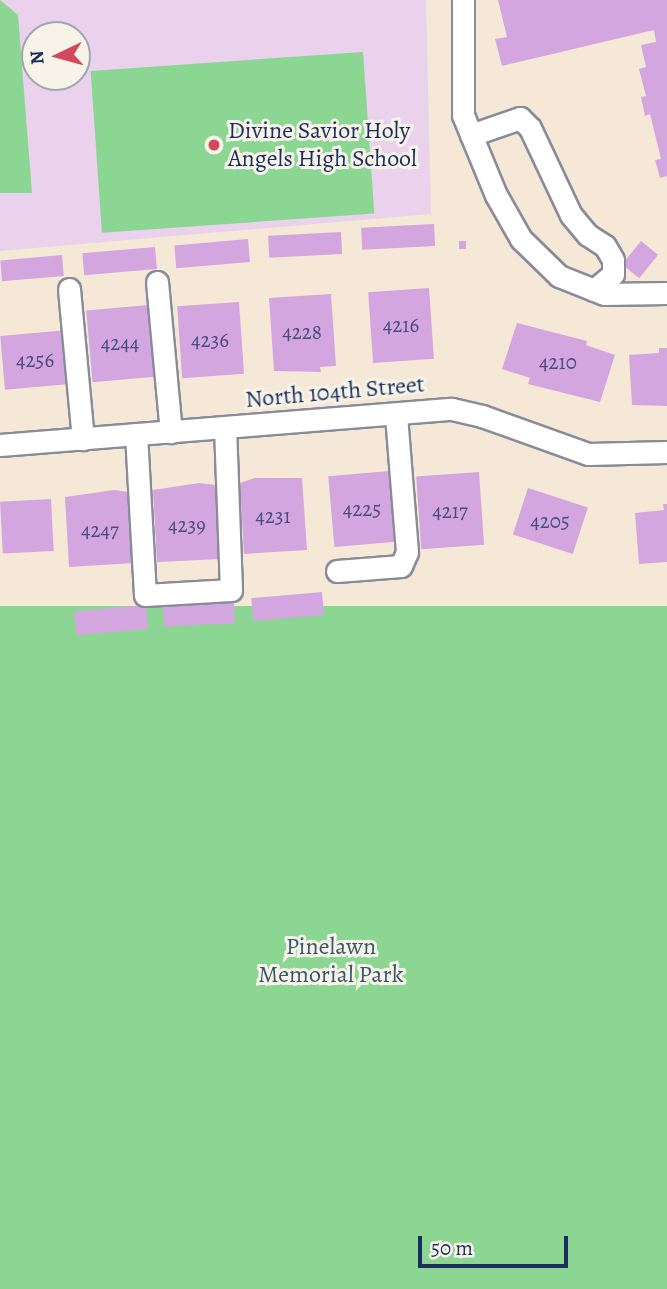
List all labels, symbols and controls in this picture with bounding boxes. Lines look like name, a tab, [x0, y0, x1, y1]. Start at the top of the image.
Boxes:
north arrow	[21, 21, 91, 91]
text: N	[24, 50, 51, 66]
place label: Divine Savior Holy Angels High School	[228, 117, 417, 173]
marker: Divine Savior Holy Angels High School	[206, 137, 222, 153]
house number: 4216	[383, 312, 419, 338]
house number: 4228	[282, 319, 322, 345]
house number: 4236	[191, 327, 229, 353]
house number: 4244	[101, 330, 139, 356]
house number: 4256	[16, 347, 54, 373]
house number: 4210	[539, 349, 577, 375]
street label: North 104th Street	[244, 370, 426, 414]
house number: 4225	[343, 496, 381, 522]
house number: 4217	[432, 498, 468, 524]
house number: 4231	[255, 503, 291, 529]
house number: 4205	[530, 508, 570, 534]
house number: 4239	[168, 512, 206, 538]
house number: 4247	[81, 517, 119, 543]
park label: Pinelawn Memorial Park	[258, 933, 404, 989]
scale bar	[422, 1222, 572, 1266]
text: 50 m	[431, 1234, 473, 1262]

